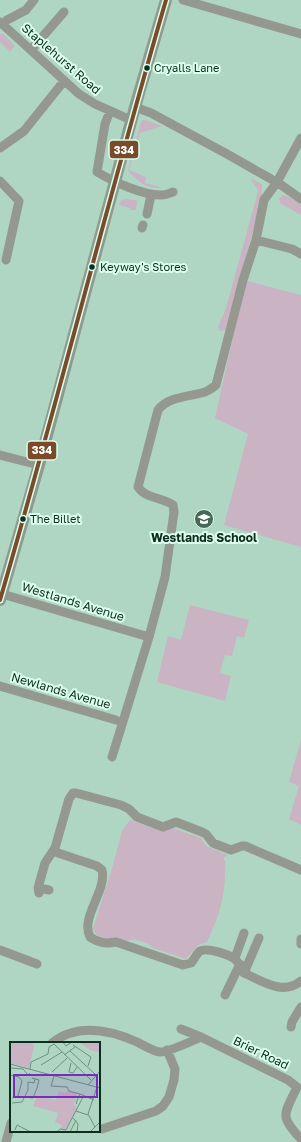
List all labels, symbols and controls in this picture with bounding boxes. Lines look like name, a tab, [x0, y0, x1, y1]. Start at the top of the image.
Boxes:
street label: Staplehurst Road	[19, 20, 104, 97]
place label: Cryalls Lane	[154, 61, 220, 74]
marker: Cryalls Lane	[142, 63, 152, 73]
line badge: 334	[109, 140, 139, 159]
text: 334	[114, 143, 134, 156]
place label: Keyway's Stores	[100, 260, 187, 273]
marker: Keyway's Stores	[87, 262, 97, 272]
line badge: 334	[27, 441, 57, 460]
text: 334	[32, 443, 52, 456]
school or university icon: Westlands School	[193, 508, 215, 530]
place label: The Billet	[30, 512, 81, 525]
marker: The Billet	[18, 514, 28, 524]
place label: Westlands School	[151, 530, 257, 545]
street label: Westlands Avenue	[20, 579, 126, 624]
street label: Newlands Avenue	[10, 669, 113, 712]
street label: Brier Road	[231, 1033, 291, 1072]
inset map	[10, 1042, 100, 1132]

